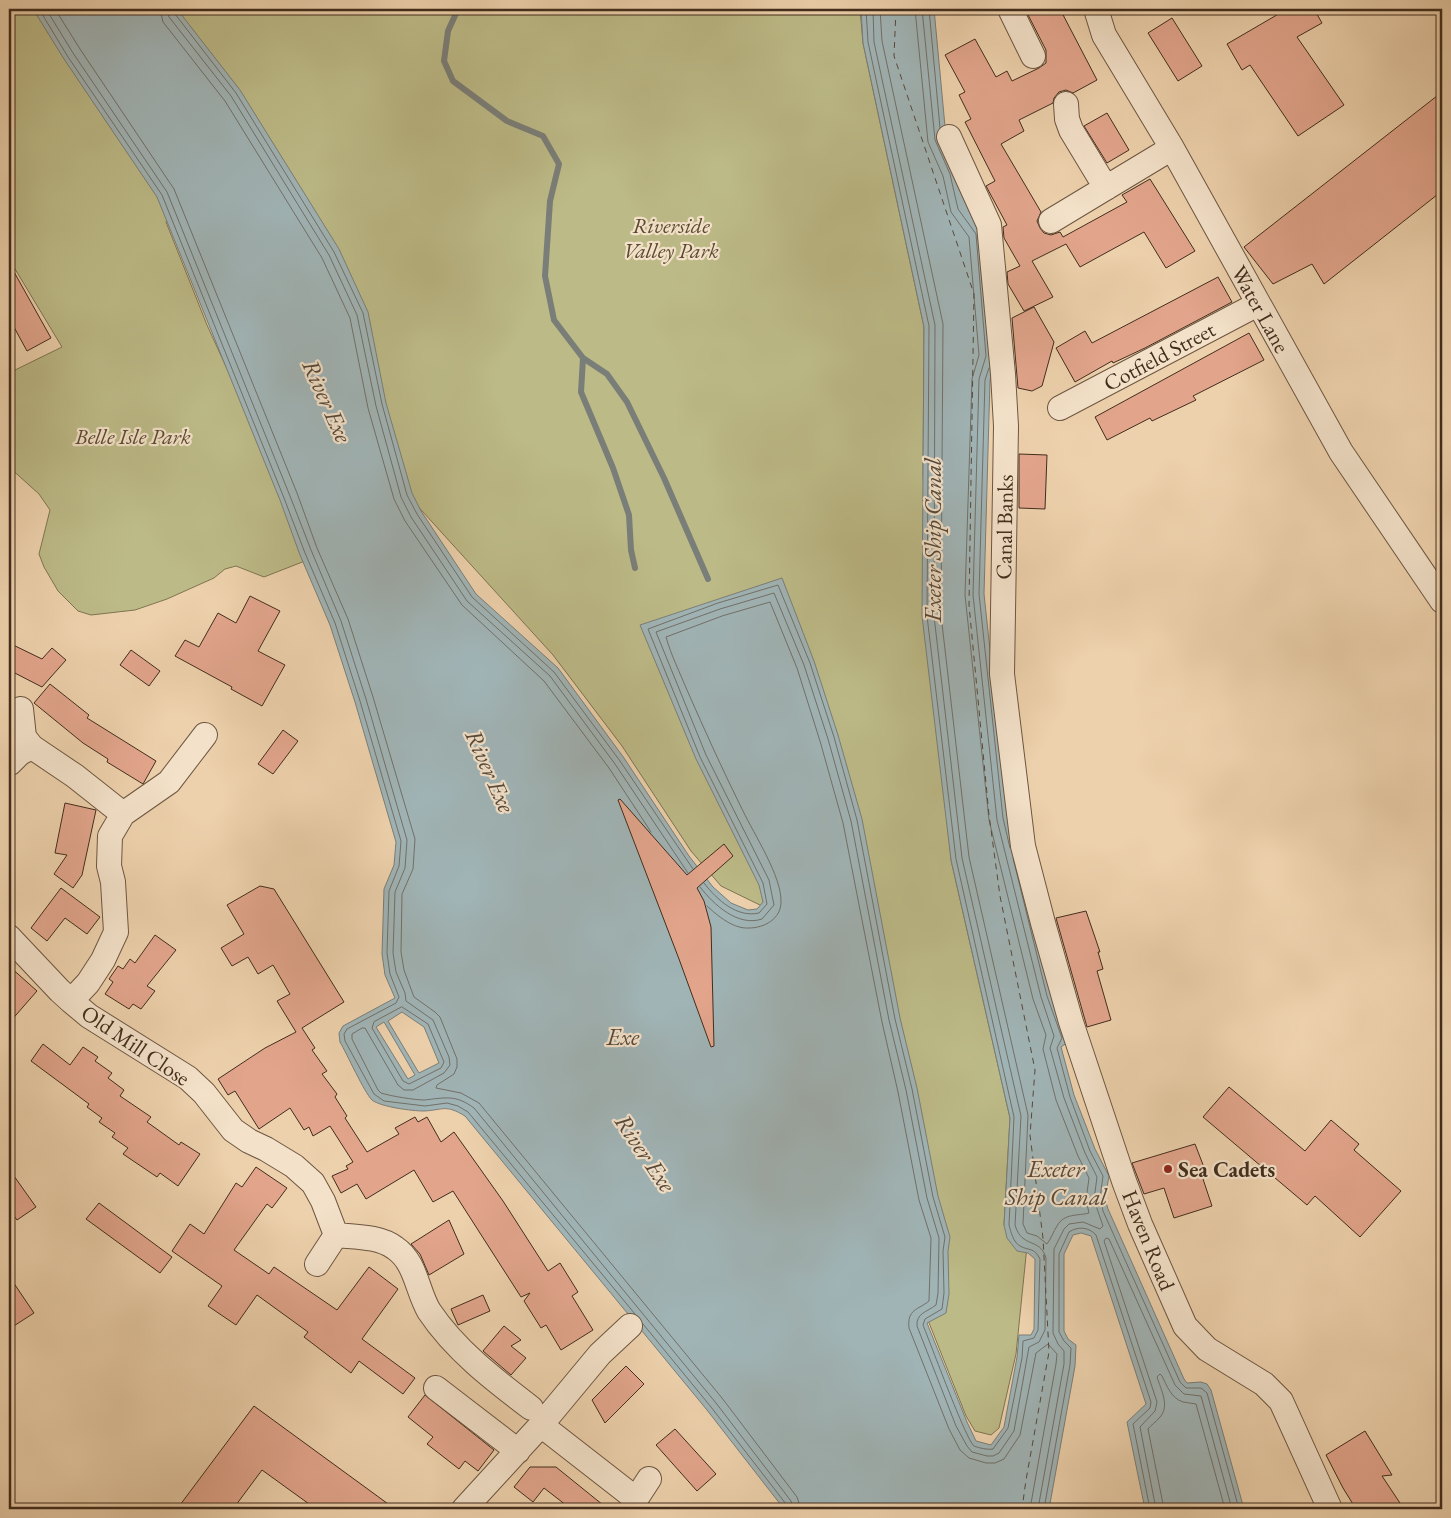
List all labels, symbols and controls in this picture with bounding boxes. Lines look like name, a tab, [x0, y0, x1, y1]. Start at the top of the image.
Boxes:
park label: Riverside Valley Park	[623, 211, 719, 265]
street label: Water Lane	[1225, 260, 1297, 359]
street label: Cotfield Street	[1098, 315, 1220, 398]
water label: River Exe	[295, 354, 360, 448]
park label: Belle Isle Park	[74, 422, 191, 451]
water label: Exeter Ship Canal	[917, 457, 948, 623]
street label: Canal Banks	[989, 474, 1020, 580]
water label: River Exe	[458, 724, 523, 818]
street label: Old Mill Close	[76, 998, 196, 1093]
water label: Exe	[606, 1021, 640, 1052]
water label: River Exe	[608, 1108, 683, 1199]
water label: Exeter Ship Canal	[1004, 1153, 1108, 1212]
place label: Sea Cadets	[1178, 1155, 1275, 1184]
marker: Sea Cadets	[1162, 1163, 1174, 1175]
street label: Haven Road	[1115, 1186, 1182, 1296]

